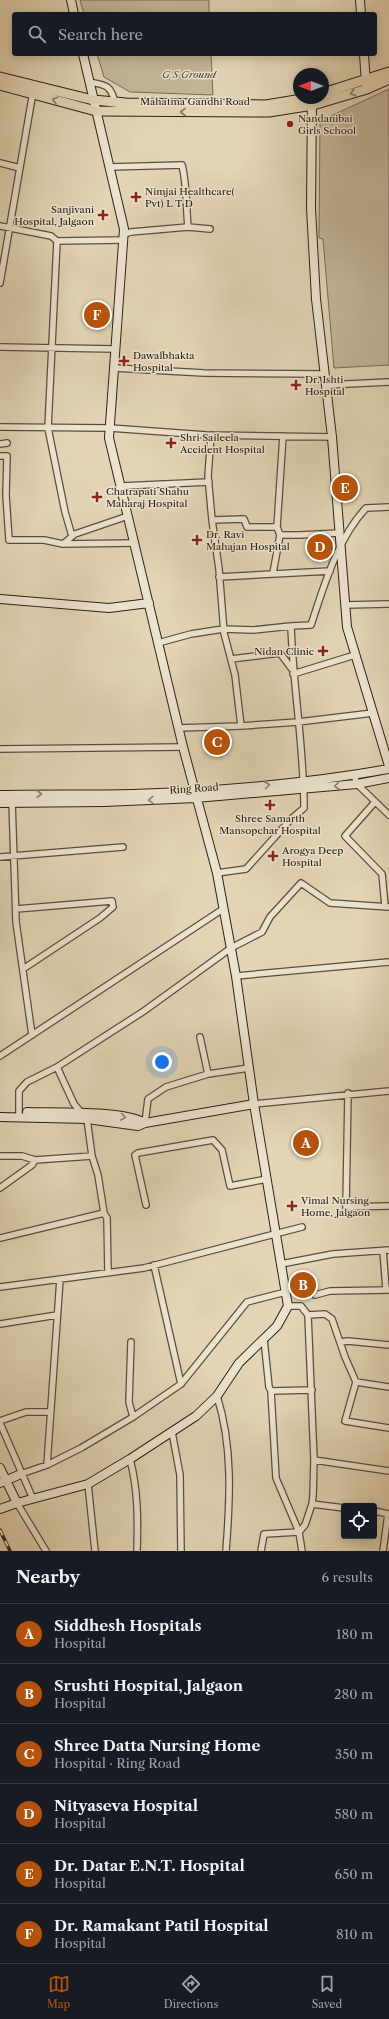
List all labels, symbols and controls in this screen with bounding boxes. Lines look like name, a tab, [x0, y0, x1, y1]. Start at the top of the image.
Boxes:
search box	[12, 12, 377, 56]
icon: search	[26, 23, 48, 45]
text: Search here	[58, 25, 143, 44]
park label: G S Ground	[162, 68, 217, 81]
north arrow	[293, 68, 329, 104]
one-way arrow	[349, 88, 356, 97]
street label: Mahatma Gandhi Road	[140, 95, 250, 108]
one-way arrow	[51, 96, 58, 105]
one-way arrow	[180, 108, 186, 116]
place label: Nandanibai Girls School	[298, 112, 356, 137]
marker: Nandanibai Girls School	[285, 119, 295, 129]
place label: Nimjai Healthcare( Pvt) L T D	[145, 185, 235, 210]
marker: Nimjai Healthcare( Pvt) L T D	[130, 191, 142, 203]
place label: Sanjivani Hospital, Jalgaon	[14, 203, 95, 228]
marker: Sanjivani Hospital, Jalgaon	[97, 209, 109, 221]
pin: F	[84, 300, 110, 330]
place label: Dawalbhakta Hospital	[133, 349, 195, 374]
marker: Dawalbhakta Hospital	[118, 355, 130, 367]
place label: Dr. Ishti Hospital	[305, 373, 345, 398]
marker: Dr. Ishti Hospital	[290, 379, 302, 391]
place label: Shri Saileela Accident Hospital	[179, 431, 265, 456]
marker: Shri Saileela Accident Hospital	[165, 437, 177, 449]
pin: E	[332, 473, 358, 503]
place label: Chatrapati Shahu Maharaj Hospital	[106, 485, 189, 510]
marker: Chatrapati Shahu Maharaj Hospital	[91, 491, 103, 503]
place label: Dr. Ravi Mahajan Hospital	[206, 528, 290, 553]
pin: D	[307, 532, 333, 562]
marker: Dr. Ravi Mahajan Hospital	[191, 534, 203, 546]
place label: Nidan Clinic	[254, 645, 314, 658]
marker: Nidan Clinic	[317, 645, 329, 657]
pin: C	[204, 727, 230, 757]
street label: Ring Road	[169, 780, 219, 797]
one-way arrow	[264, 781, 270, 790]
one-way arrow	[334, 781, 340, 790]
one-way arrow	[36, 790, 42, 798]
one-way arrow	[148, 796, 154, 805]
marker: Shree Samarth Mansopchar Hospital	[264, 799, 276, 811]
place label: Shree Samarth Mansopchar Hospital	[219, 812, 321, 837]
place label: Arogya Deep Hospital	[281, 844, 344, 869]
marker: Arogya Deep Hospital	[267, 850, 279, 862]
your location	[152, 1052, 172, 1072]
one-way arrow	[120, 1112, 126, 1121]
pin: A	[293, 1128, 319, 1158]
place label: Vimal Nursing Home, Jalgaon	[300, 1194, 371, 1219]
marker: Vimal Nursing Home, Jalgaon	[286, 1200, 298, 1212]
pin: B	[290, 1270, 316, 1300]
map controls	[341, 1503, 377, 1539]
button: locate	[341, 1503, 377, 1539]
text: Nearby	[16, 1567, 80, 1587]
text: 6 results	[322, 1569, 373, 1585]
text: Siddhesh Hospitals	[54, 1616, 201, 1635]
text: A	[24, 1626, 34, 1642]
text: 180 m	[336, 1626, 373, 1642]
text: Hospital	[54, 1635, 106, 1651]
text: Srushti Hospital, Jalgaon	[54, 1676, 243, 1695]
text: B	[24, 1686, 34, 1702]
text: 280 m	[334, 1686, 373, 1702]
text: Hospital	[54, 1695, 106, 1711]
text: Shree Datta Nursing Home	[54, 1736, 261, 1755]
text: C	[24, 1746, 34, 1762]
text: 350 m	[335, 1746, 373, 1762]
text: Hospital · Ring Road	[54, 1755, 180, 1771]
text: Nityaseva Hospital	[54, 1796, 198, 1815]
text: D	[23, 1806, 35, 1822]
text: 580 m	[334, 1806, 373, 1822]
text: Hospital	[54, 1815, 106, 1831]
text: Dr. Datar E.N.T. Hospital	[54, 1856, 245, 1875]
text: E	[24, 1866, 34, 1882]
text: 650 m	[335, 1866, 373, 1882]
text: Hospital	[54, 1875, 106, 1891]
text: Dr. Ramakant Patil Hospital	[54, 1916, 269, 1935]
text: F	[25, 1926, 33, 1942]
text: 810 m	[336, 1926, 373, 1942]
text: Hospital	[54, 1935, 106, 1951]
tab: Map	[47, 1973, 70, 2011]
tab: Directions	[164, 1973, 218, 2011]
tab: Saved	[312, 1973, 342, 2011]

